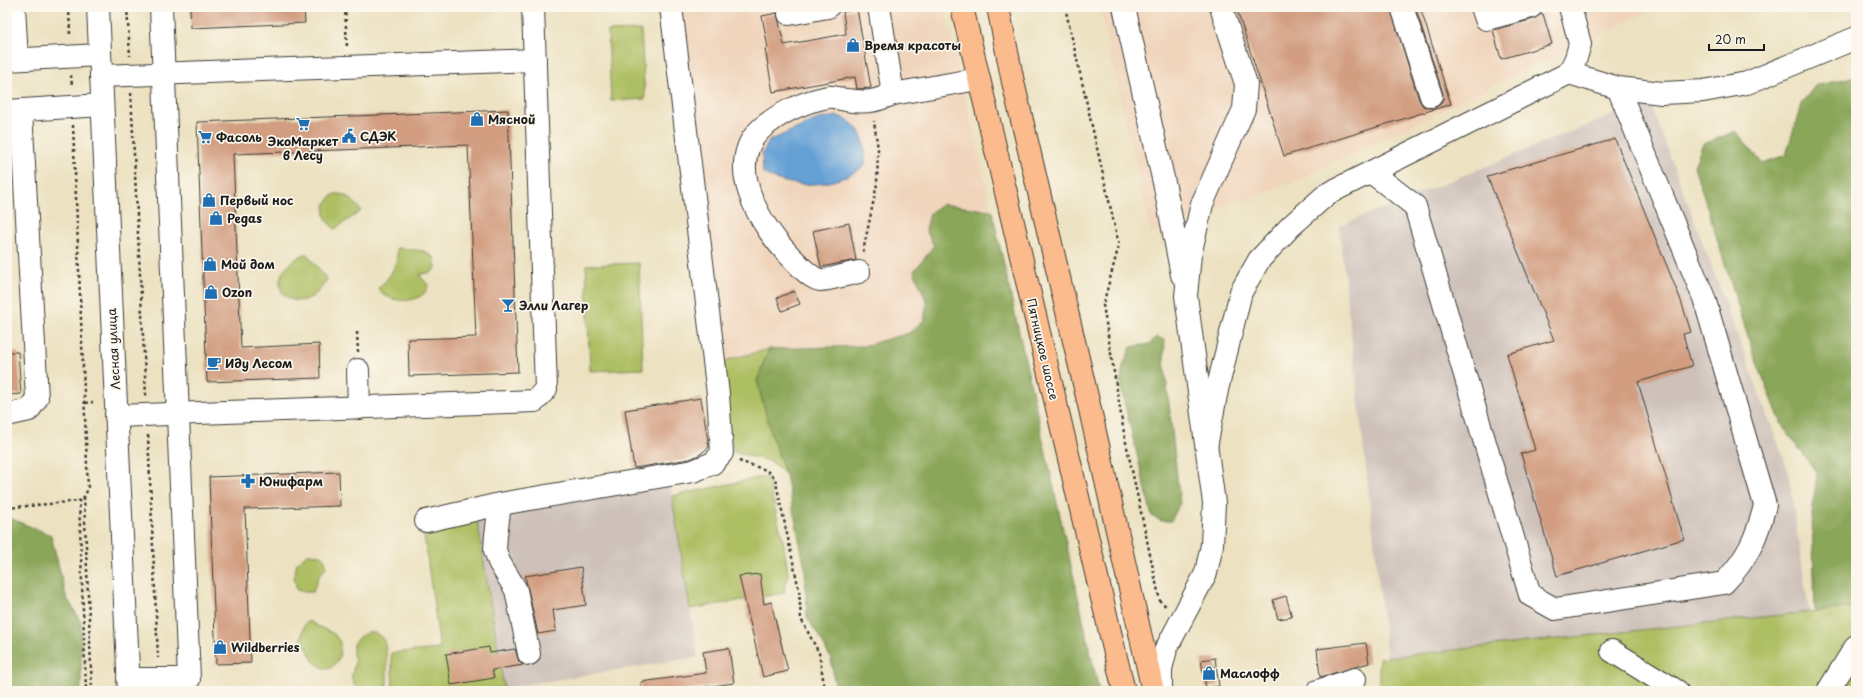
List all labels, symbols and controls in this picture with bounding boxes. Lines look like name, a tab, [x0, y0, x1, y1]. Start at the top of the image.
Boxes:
scale bar	[1709, 26, 1764, 52]
text: 20 m	[1715, 30, 1746, 48]
place label: Время красоты	[864, 36, 961, 54]
shop icon: Время красоты	[845, 37, 861, 53]
place label: Мясной	[488, 110, 536, 128]
shop icon: Мясной	[469, 111, 485, 127]
supermarket icon: ЭкоМаркет в Лесу	[295, 116, 311, 132]
place label: СДЭК	[360, 127, 396, 145]
place label: Фасоль	[216, 128, 262, 146]
public building icon: СДЭК	[341, 128, 357, 144]
supermarket icon: Фасоль	[197, 129, 213, 145]
place label: ЭкоМаркет в Лесу	[268, 132, 339, 164]
place label: Первый нос	[220, 191, 294, 209]
shop icon: Первый нос	[201, 192, 217, 208]
place label: Pegas	[227, 209, 262, 227]
shop icon: Pegas	[208, 210, 224, 226]
place label: Мой дом	[221, 255, 275, 273]
shop icon: Мой дом	[202, 256, 218, 272]
place label: Ozon	[222, 283, 252, 301]
shop icon: Ozon	[203, 284, 219, 300]
place label: Элли Лагер	[519, 296, 588, 314]
street label: Пятницкое шоссе	[1023, 296, 1063, 402]
bar icon: Элли Лагер	[500, 297, 516, 313]
street label: Лесная улица	[102, 307, 124, 390]
place label: Иду Лесом	[225, 354, 292, 372]
cafe icon: Иду Лесом	[206, 355, 222, 371]
place label: Юнифарм	[259, 472, 323, 490]
pharmacy icon: Юнифарм	[240, 473, 256, 489]
place label: Wildberries	[231, 638, 300, 656]
shop icon: Wildberries	[212, 639, 228, 655]
place label: Маслофф	[1220, 664, 1280, 682]
shop icon: Маслофф	[1201, 665, 1217, 681]

